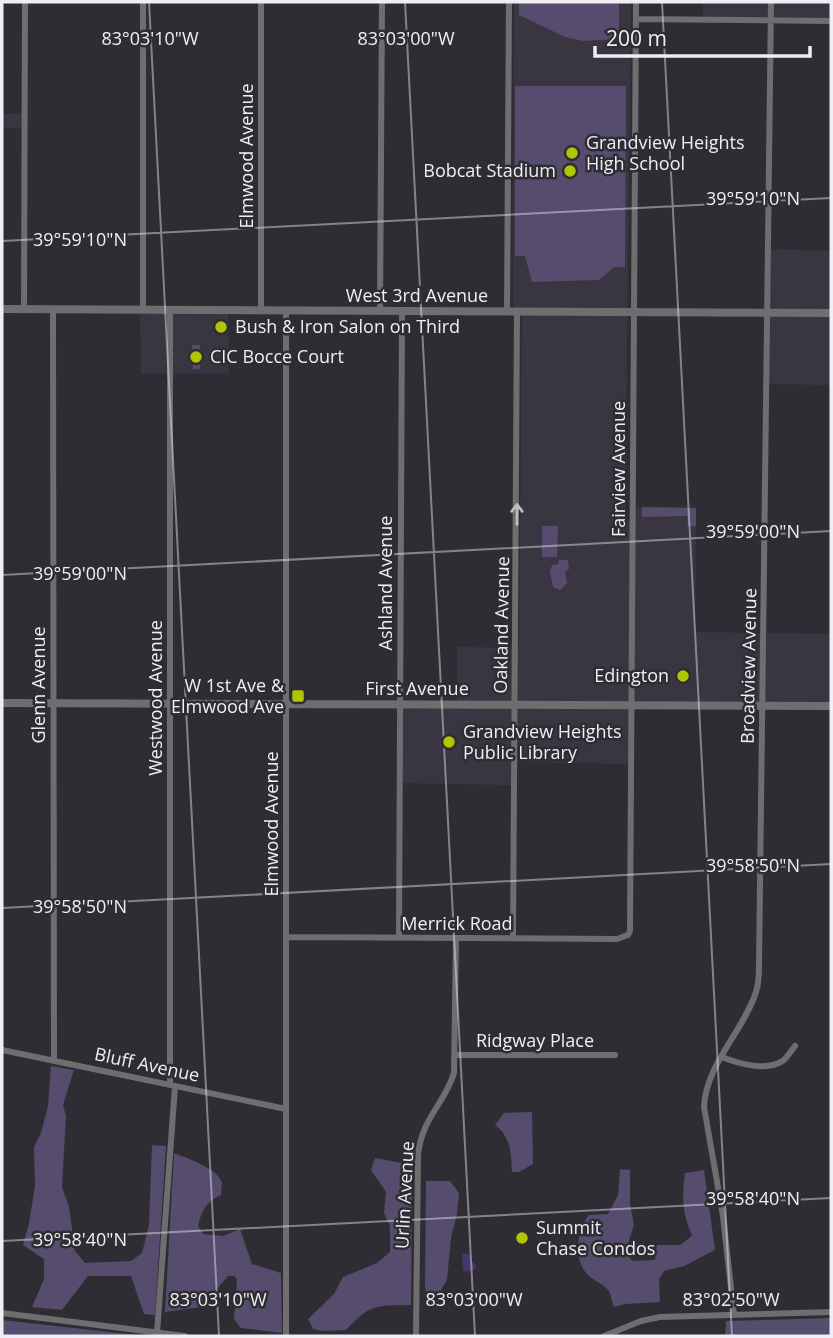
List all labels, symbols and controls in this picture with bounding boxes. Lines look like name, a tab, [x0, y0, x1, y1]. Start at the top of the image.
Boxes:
scale bar	[595, 14, 810, 58]
text: 200 m	[606, 24, 667, 52]
text: 83°03'10"W	[101, 26, 199, 50]
text: 83°03'00"W	[357, 26, 455, 50]
street label: Elmwood Avenue	[234, 83, 258, 229]
place label: Grandview Heights High School	[586, 130, 745, 175]
marker: Grandview Heights High School	[564, 145, 580, 161]
place label: Bobcat Stadium	[423, 158, 556, 182]
marker: Bobcat Stadium	[562, 163, 578, 179]
text: 39°59'10"N	[706, 186, 800, 210]
text: 39°59'10"N	[33, 227, 127, 251]
street label: West 3rd Avenue	[346, 283, 488, 307]
place label: Bush & Iron Salon on Third	[235, 314, 460, 338]
marker: Bush & Iron Salon on Third	[213, 319, 229, 335]
place label: CIC Bocce Court	[210, 344, 344, 368]
marker: CIC Bocce Court	[188, 349, 204, 365]
street label: Fairview Avenue	[606, 401, 630, 537]
one-way arrow	[510, 503, 524, 526]
street label: Ashland Avenue	[373, 516, 397, 650]
text: 39°59'00"N	[706, 519, 800, 543]
street label: Oakland Avenue	[488, 556, 514, 694]
text: 39°59'00"N	[33, 561, 127, 585]
street label: Broadview Avenue	[735, 588, 761, 744]
street label: Westwood Avenue	[143, 620, 167, 776]
street label: Glenn Avenue	[26, 626, 50, 744]
place label: Edington	[594, 663, 669, 687]
marker: Edington	[675, 668, 691, 684]
place label: W 1st Ave & Elmwood Ave	[171, 673, 285, 718]
street label: First Avenue	[365, 676, 469, 700]
marker: W 1st Ave & Elmwood Ave	[290, 688, 306, 704]
place label: Grandview Heights Public Library	[463, 719, 622, 764]
marker: Grandview Heights Public Library	[441, 734, 457, 750]
street label: Elmwood Avenue	[259, 751, 283, 897]
text: 39°58'50"N	[706, 853, 800, 877]
text: 39°58'50"N	[33, 894, 127, 918]
street label: Merrick Road	[401, 911, 513, 935]
street label: Ridgway Place	[476, 1028, 594, 1052]
street label: Bluff Avenue	[93, 1041, 202, 1087]
street label: Urlin Avenue	[389, 1140, 419, 1249]
text: 39°58'40"N	[706, 1186, 800, 1210]
place label: Summit Chase Condos	[536, 1215, 655, 1260]
text: 39°58'40"N	[33, 1227, 127, 1251]
marker: Summit Chase Condos	[514, 1230, 530, 1246]
text: 83°03'10"W	[169, 1287, 267, 1311]
text: 83°03'00"W	[425, 1287, 523, 1311]
text: 83°02'50"W	[682, 1287, 780, 1311]

